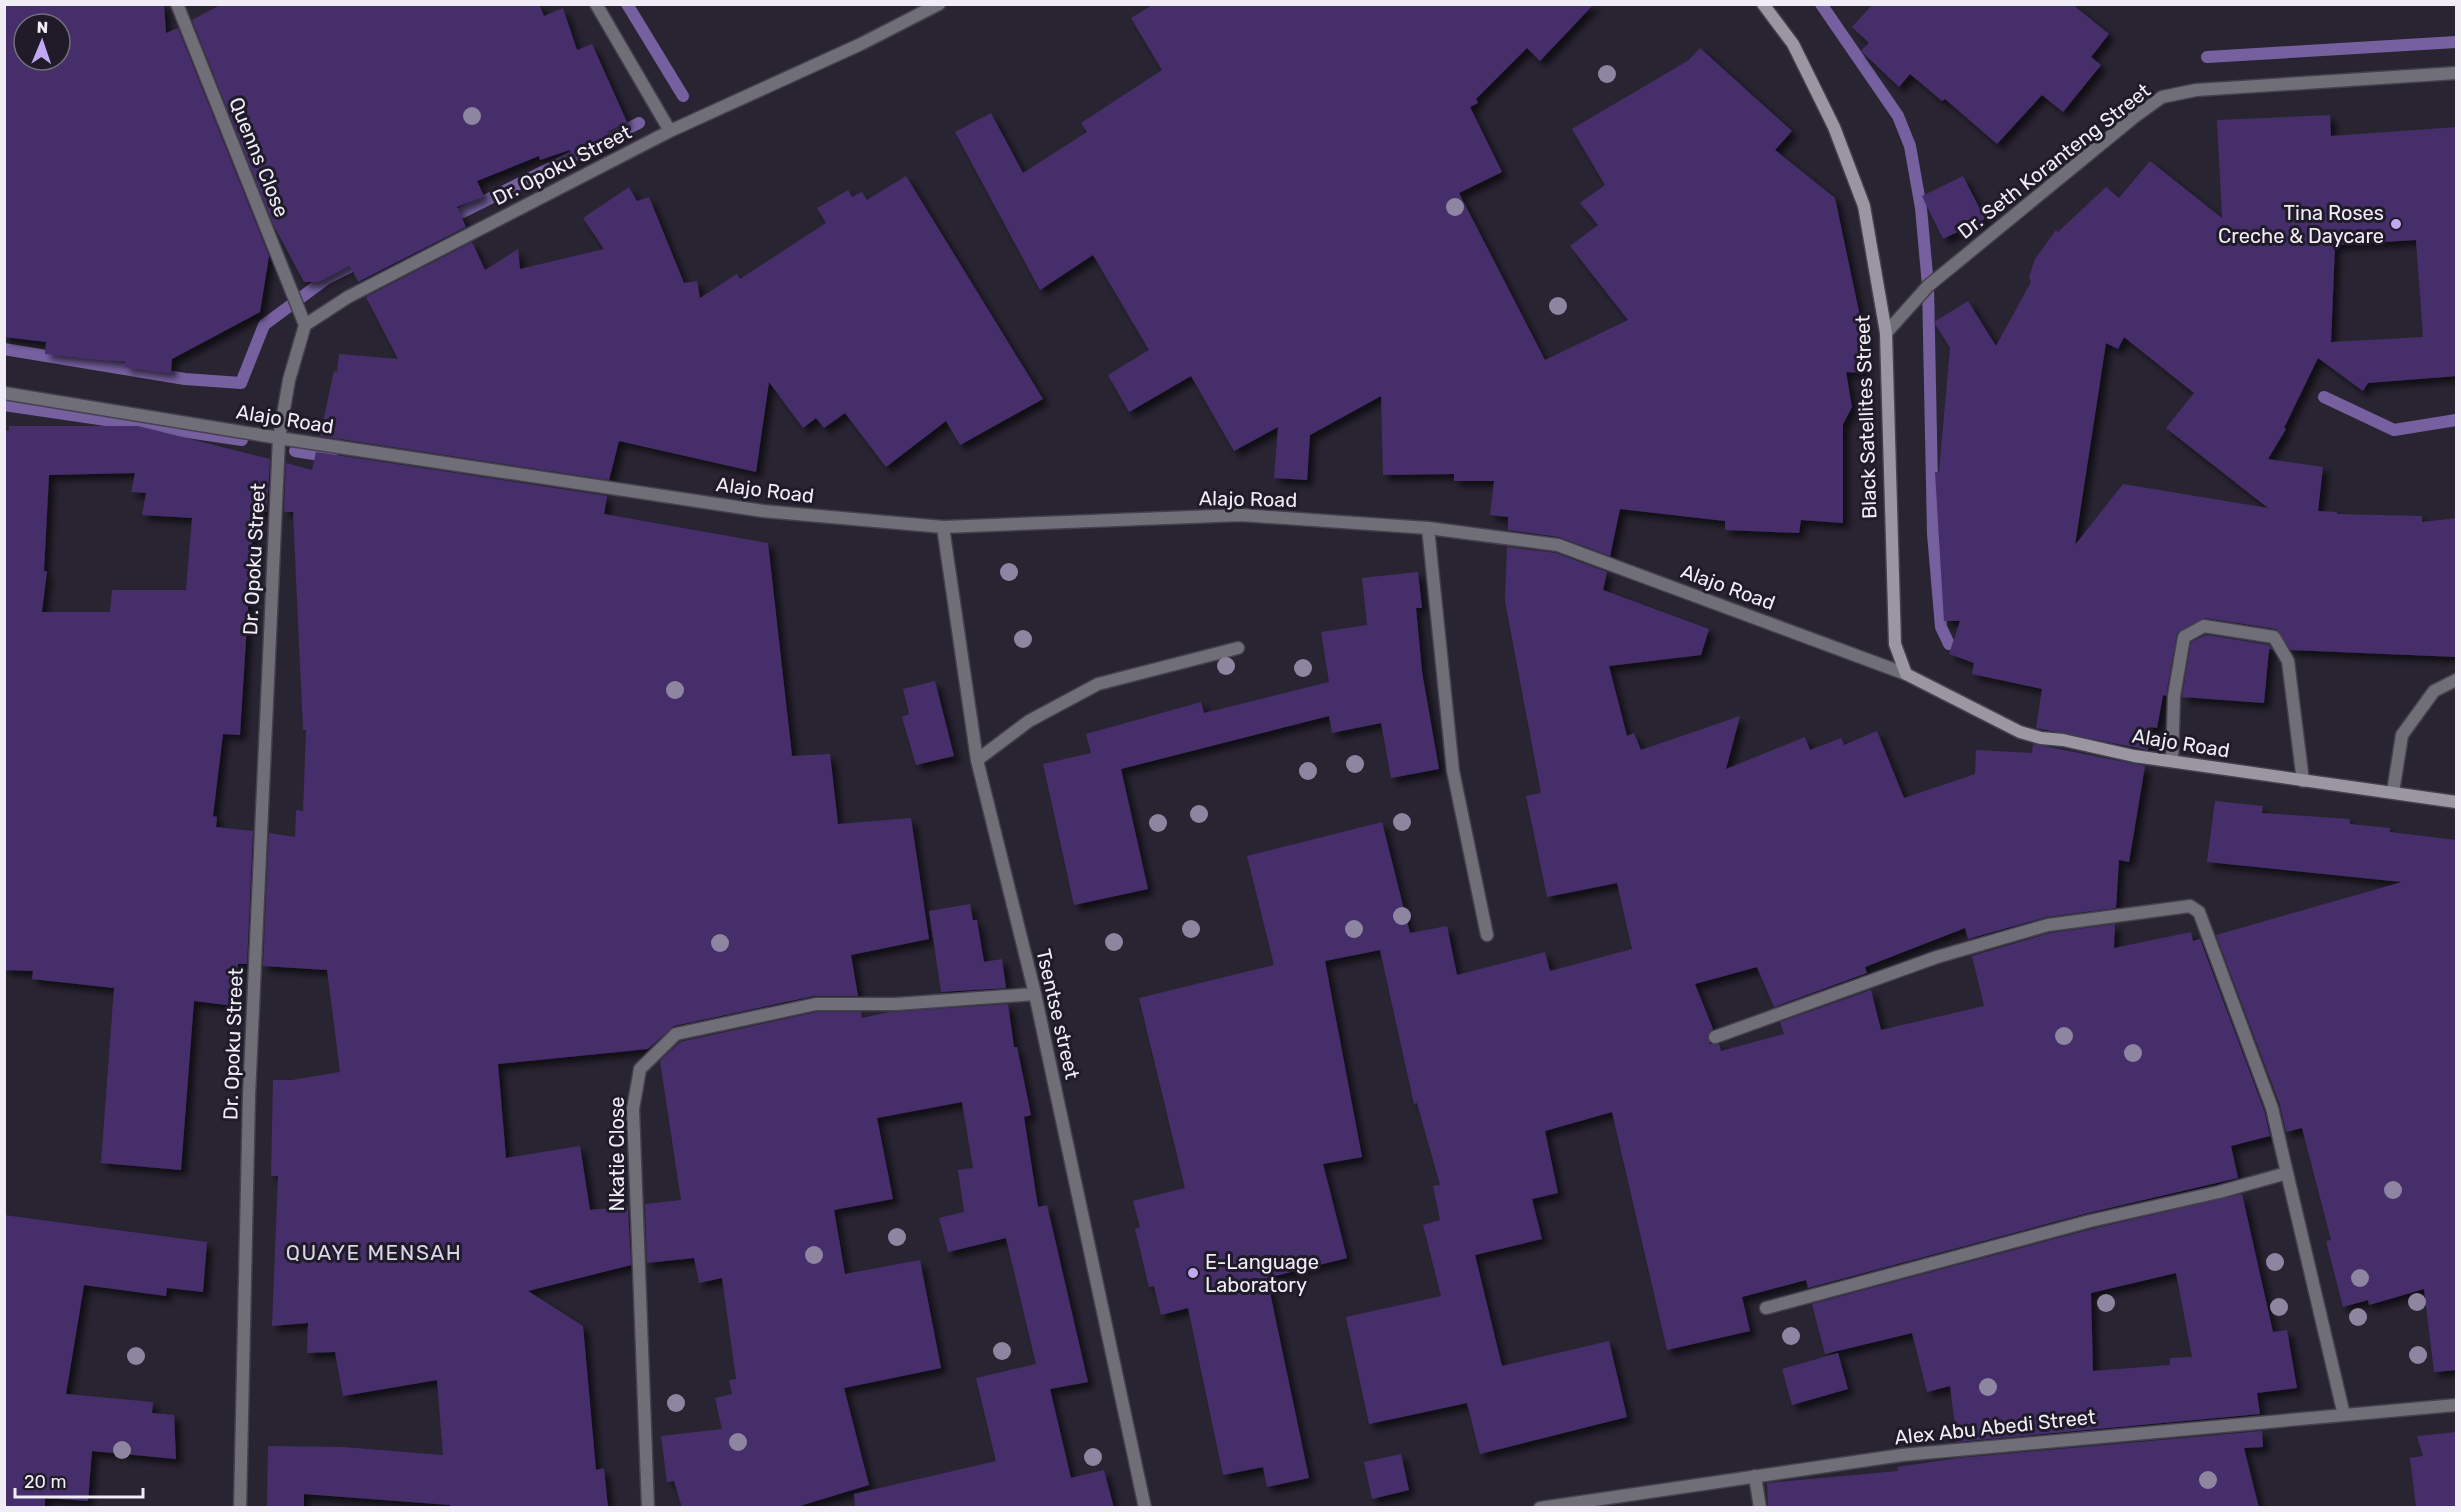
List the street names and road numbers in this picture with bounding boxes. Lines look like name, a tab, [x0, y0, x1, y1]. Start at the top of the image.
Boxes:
street label: Dr. Seth Koranteng Street	[1953, 78, 2155, 244]
street label: Quenns Close	[224, 94, 294, 220]
street label: Dr. Opoku Street	[489, 120, 635, 210]
street label: Black Satellites Street	[1850, 314, 1882, 519]
street label: Alajo Road	[235, 399, 335, 439]
street label: Alajo Road	[715, 472, 815, 508]
street label: Dr. Opoku Street	[238, 482, 270, 636]
street label: Alajo Road	[1199, 486, 1297, 512]
street label: Alajo Road	[1678, 559, 1778, 615]
street label: Alajo Road	[2131, 723, 2231, 763]
street label: Tsentse street	[1031, 947, 1085, 1082]
street label: Dr. Opoku Street	[218, 967, 248, 1120]
street label: Nkatie Close	[605, 1097, 629, 1211]
street label: Alex Abu Abedi Street	[1893, 1404, 2097, 1449]

